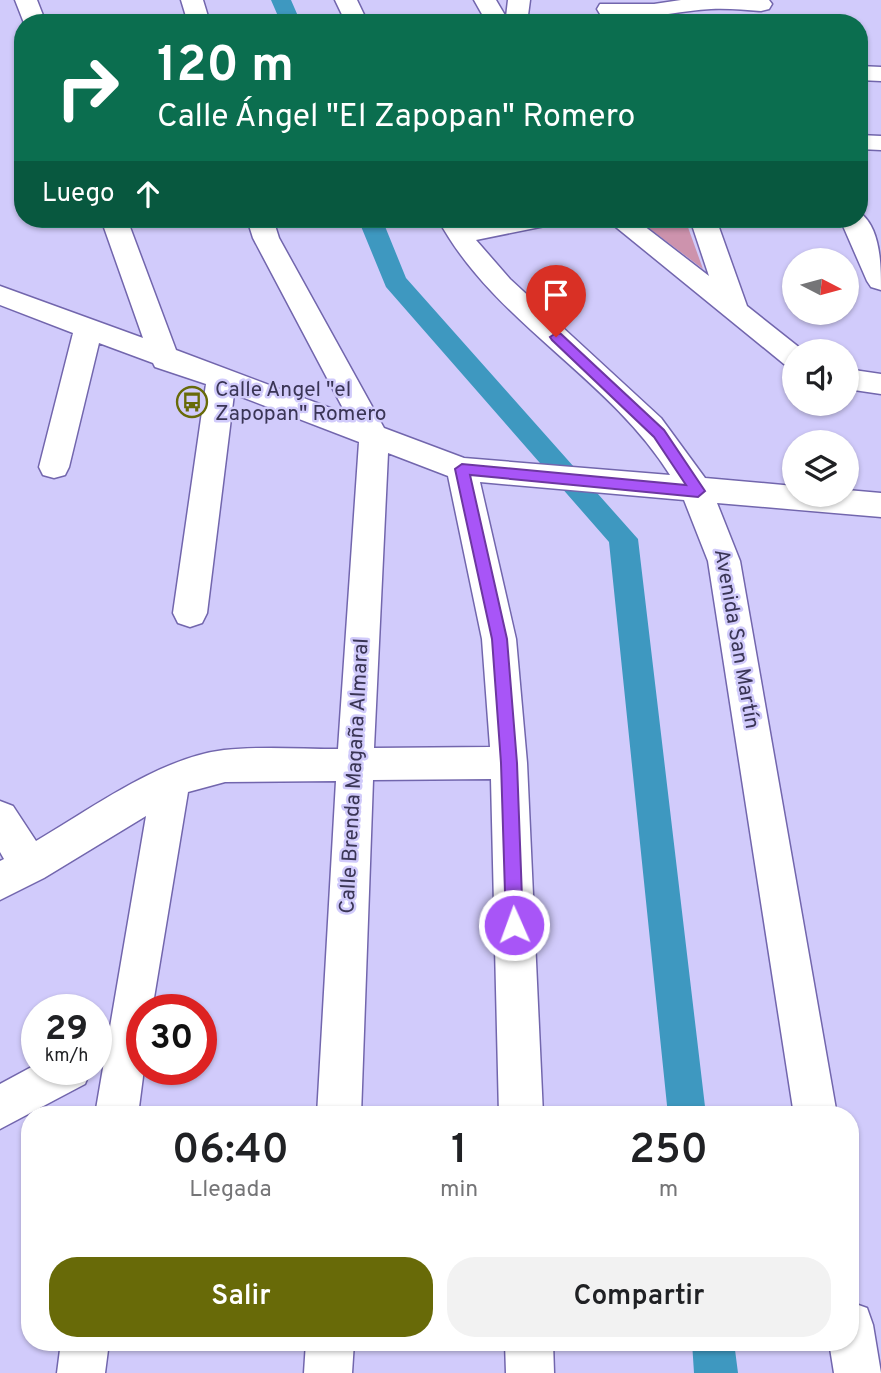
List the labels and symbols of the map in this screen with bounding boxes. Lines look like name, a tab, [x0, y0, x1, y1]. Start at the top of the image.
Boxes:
north arrow	[782, 248, 859, 326]
pin	[526, 265, 586, 337]
place label: Calle Angel "el Zapopan" Romero	[215, 377, 387, 428]
bus stop icon: Calle Angel "el Zapopan" Romero	[175, 385, 209, 419]
street label: Avenida San Martín	[707, 547, 765, 731]
street label: Calle Brenda Magaña Almaral	[334, 638, 376, 914]
position arrow	[477, 888, 551, 962]
speed limit sign: 30	[126, 994, 217, 1085]

